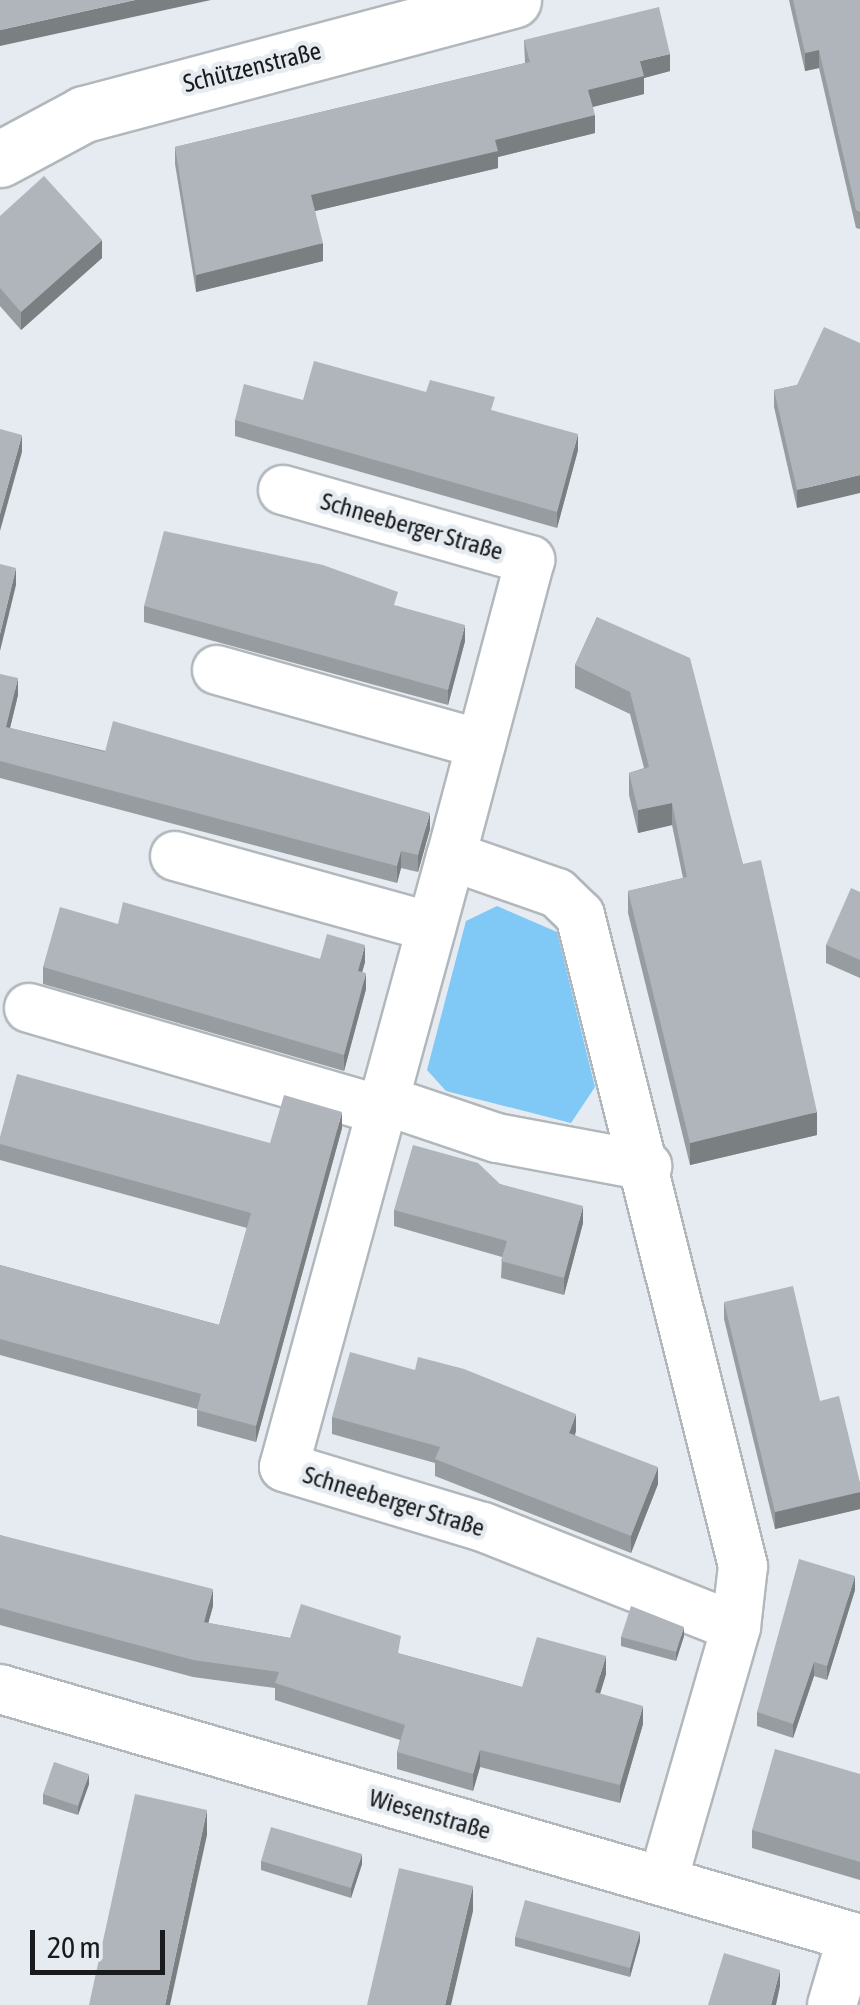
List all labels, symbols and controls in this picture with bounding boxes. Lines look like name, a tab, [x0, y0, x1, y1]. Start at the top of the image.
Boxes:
street label: Schützenstraße	[180, 35, 324, 99]
street label: Schneeberger Straße	[317, 486, 507, 566]
street label: Schneeberger Straße	[300, 1459, 488, 1543]
street label: Wiesenstraße	[366, 1782, 494, 1846]
scale bar	[35, 1910, 170, 1972]
text: 20 m	[47, 1930, 101, 1964]

